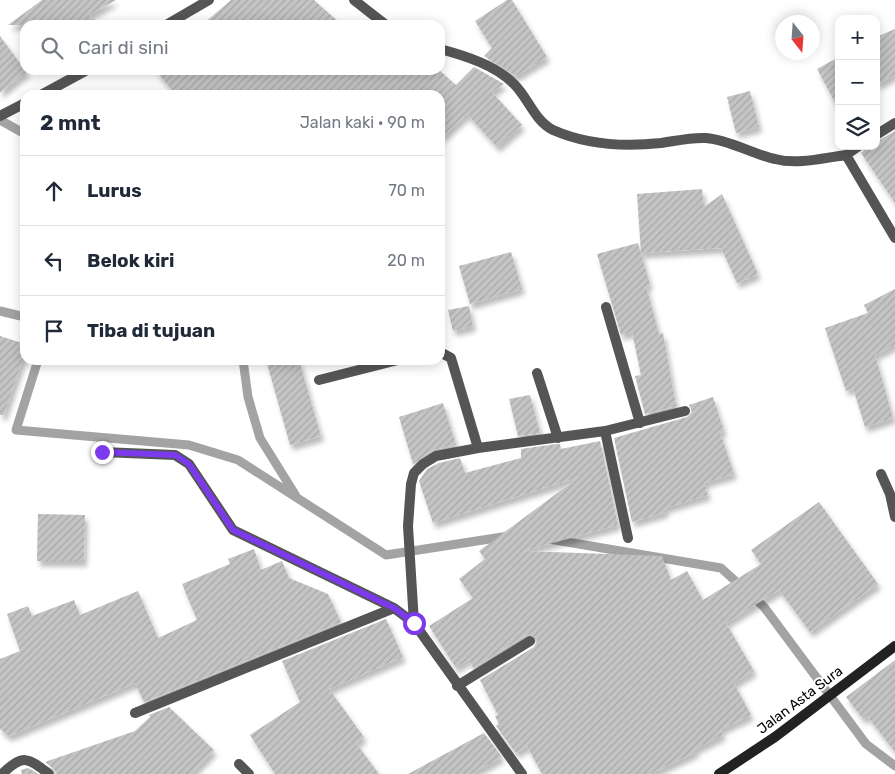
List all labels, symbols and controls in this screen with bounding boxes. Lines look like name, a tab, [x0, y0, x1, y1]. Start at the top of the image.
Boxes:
north arrow	[775, 15, 820, 60]
map controls	[835, 15, 880, 150]
button: +	[835, 15, 880, 60]
search box	[20, 20, 445, 75]
icon: search	[38, 34, 66, 62]
text: Cari di sini	[78, 36, 169, 59]
button: −	[835, 60, 880, 105]
button: layers	[835, 105, 880, 150]
text: 2 mnt	[40, 110, 101, 135]
text: Jalan kaki · 90 m	[300, 113, 425, 132]
icon: ahead	[40, 177, 68, 205]
text: Lurus	[87, 179, 142, 202]
text: 70 m	[388, 181, 425, 200]
icon: left	[40, 247, 68, 275]
text: Belok kiri	[87, 249, 174, 272]
text: 20 m	[387, 251, 425, 270]
icon: arrive	[40, 317, 68, 345]
text: Tiba di tujuan	[87, 319, 215, 342]
route end	[91, 441, 114, 464]
route start	[403, 612, 426, 635]
street label: Jalan Asta Sura	[754, 662, 846, 738]

